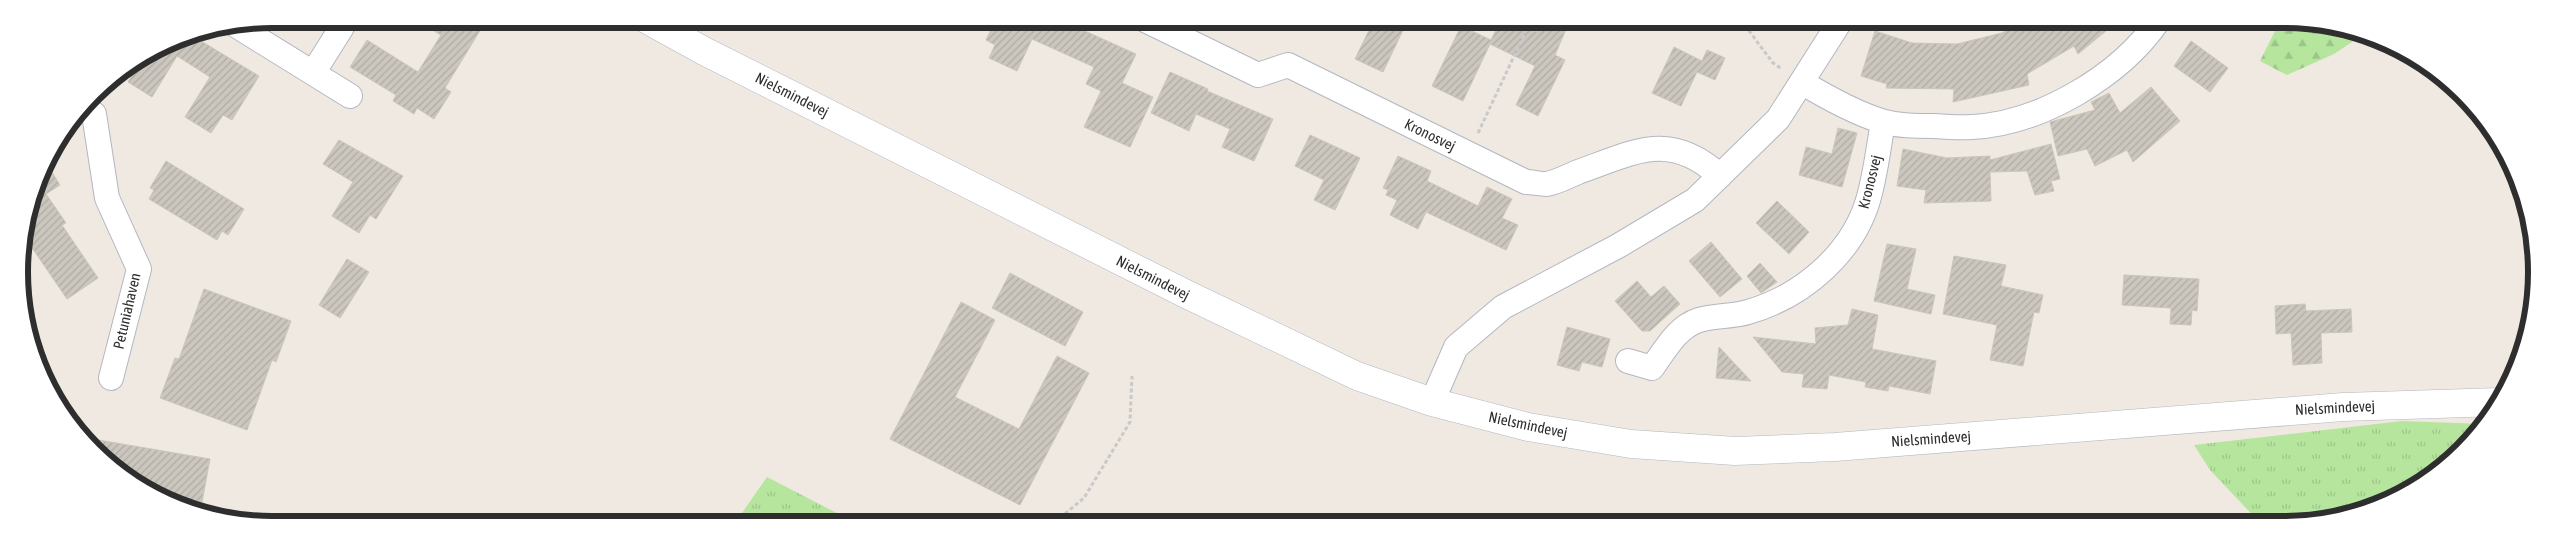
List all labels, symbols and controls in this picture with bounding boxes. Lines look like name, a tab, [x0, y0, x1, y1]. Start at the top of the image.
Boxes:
street label: Nielsmindevej	[753, 69, 832, 120]
street label: Kronosvej	[1402, 115, 1459, 154]
street label: Kronosvej	[1855, 153, 1884, 210]
street label: Nielsmindevej	[1114, 252, 1193, 303]
street label: Petuniahaven	[109, 271, 144, 351]
street label: Nielsmindevej	[2295, 397, 2375, 418]
street label: Nielsmindevej	[1487, 408, 1569, 441]
street label: Nielsmindevej	[1890, 427, 1971, 450]

